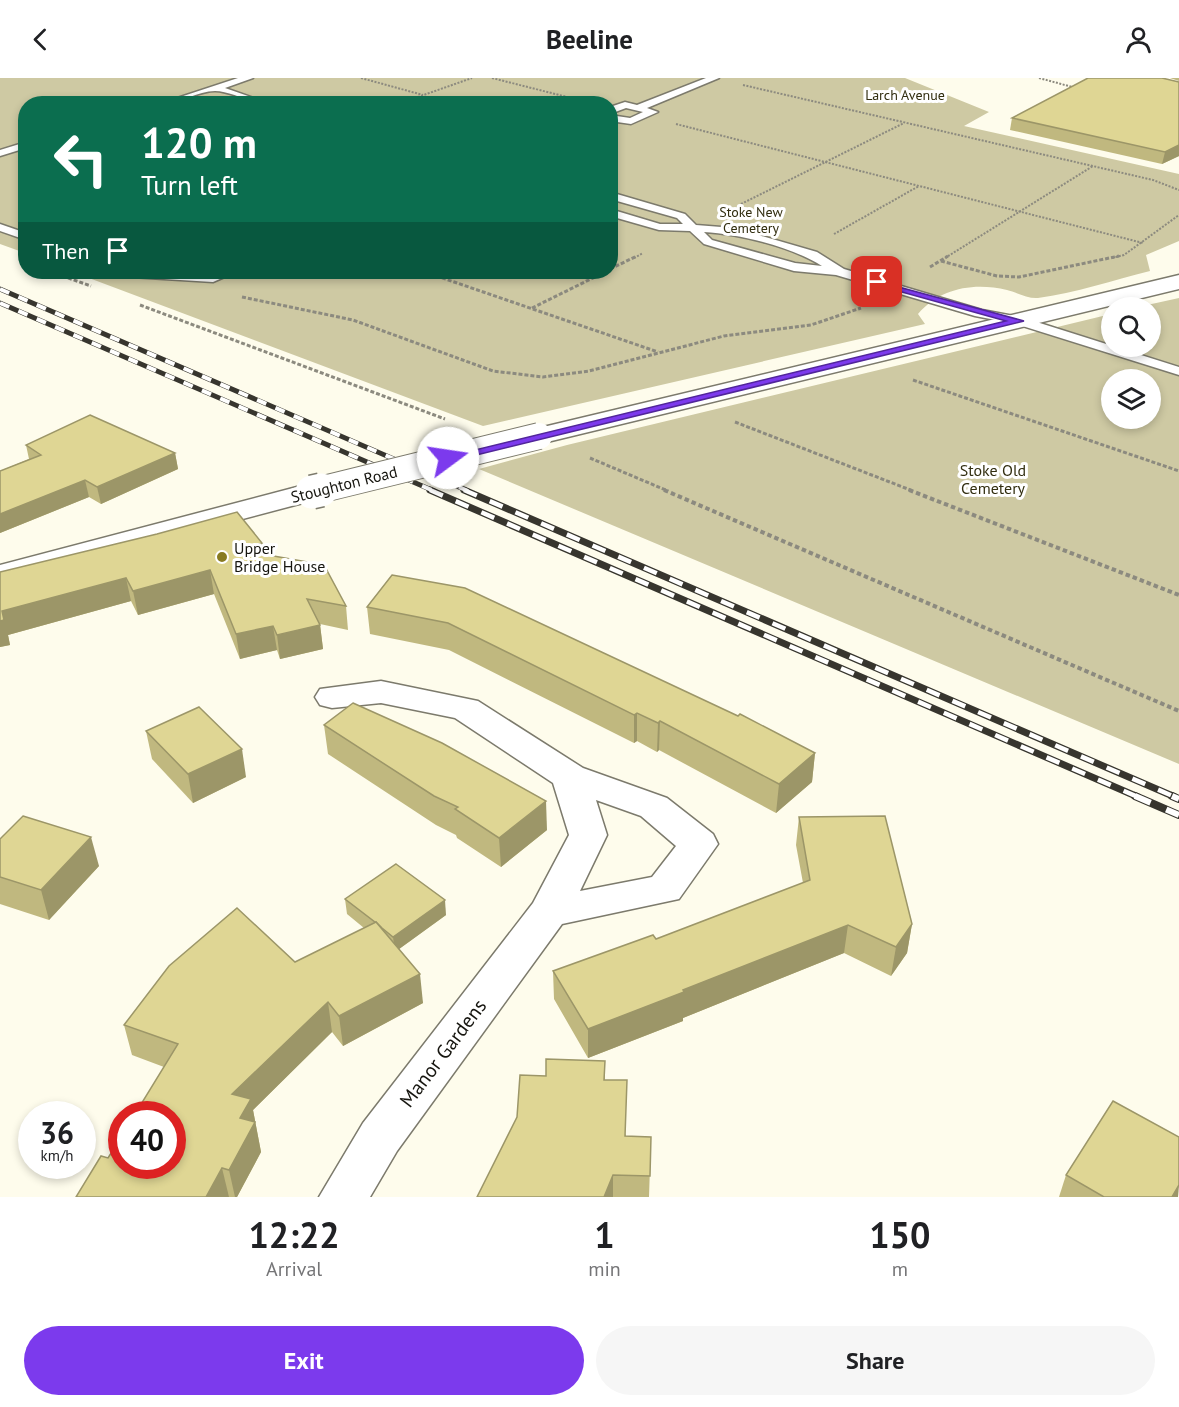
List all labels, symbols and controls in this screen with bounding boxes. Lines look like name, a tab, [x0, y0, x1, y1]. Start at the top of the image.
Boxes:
text: Beeline	[546, 22, 633, 56]
icon: back	[24, 23, 57, 56]
icon: person	[1122, 23, 1155, 56]
park label: Larch Avenue	[865, 86, 945, 104]
text: 120 m	[141, 115, 257, 170]
icon: left	[42, 120, 120, 198]
text: Turn left	[141, 168, 238, 202]
park label: Stoke New Cemetery	[719, 203, 784, 237]
icon: arrive	[101, 234, 134, 267]
text: Then	[42, 237, 89, 265]
pin	[851, 256, 902, 307]
icon: arrive	[860, 265, 893, 298]
map controls	[1101, 297, 1161, 429]
button: search	[1101, 297, 1161, 357]
button: layers	[1101, 369, 1161, 429]
position arrow	[416, 426, 480, 490]
park label: Stoke Old Cemetery	[960, 460, 1026, 498]
street label: Stoughton Road	[289, 461, 399, 507]
place label: Upper Bridge House	[234, 538, 326, 576]
marker: Upper Bridge House	[215, 550, 229, 564]
street label: Manor Gardens	[394, 994, 492, 1112]
speed limit sign: 40	[108, 1101, 186, 1179]
text: 36	[40, 1113, 74, 1152]
text: km/h	[41, 1146, 73, 1165]
text: 12:22	[248, 1211, 340, 1258]
text: 1	[594, 1211, 615, 1258]
text: 150	[869, 1211, 931, 1258]
text: Arrival	[266, 1256, 322, 1282]
text: min	[588, 1256, 621, 1282]
text: m	[892, 1256, 908, 1282]
button: Exit	[24, 1326, 584, 1395]
button: Share	[596, 1326, 1155, 1395]

